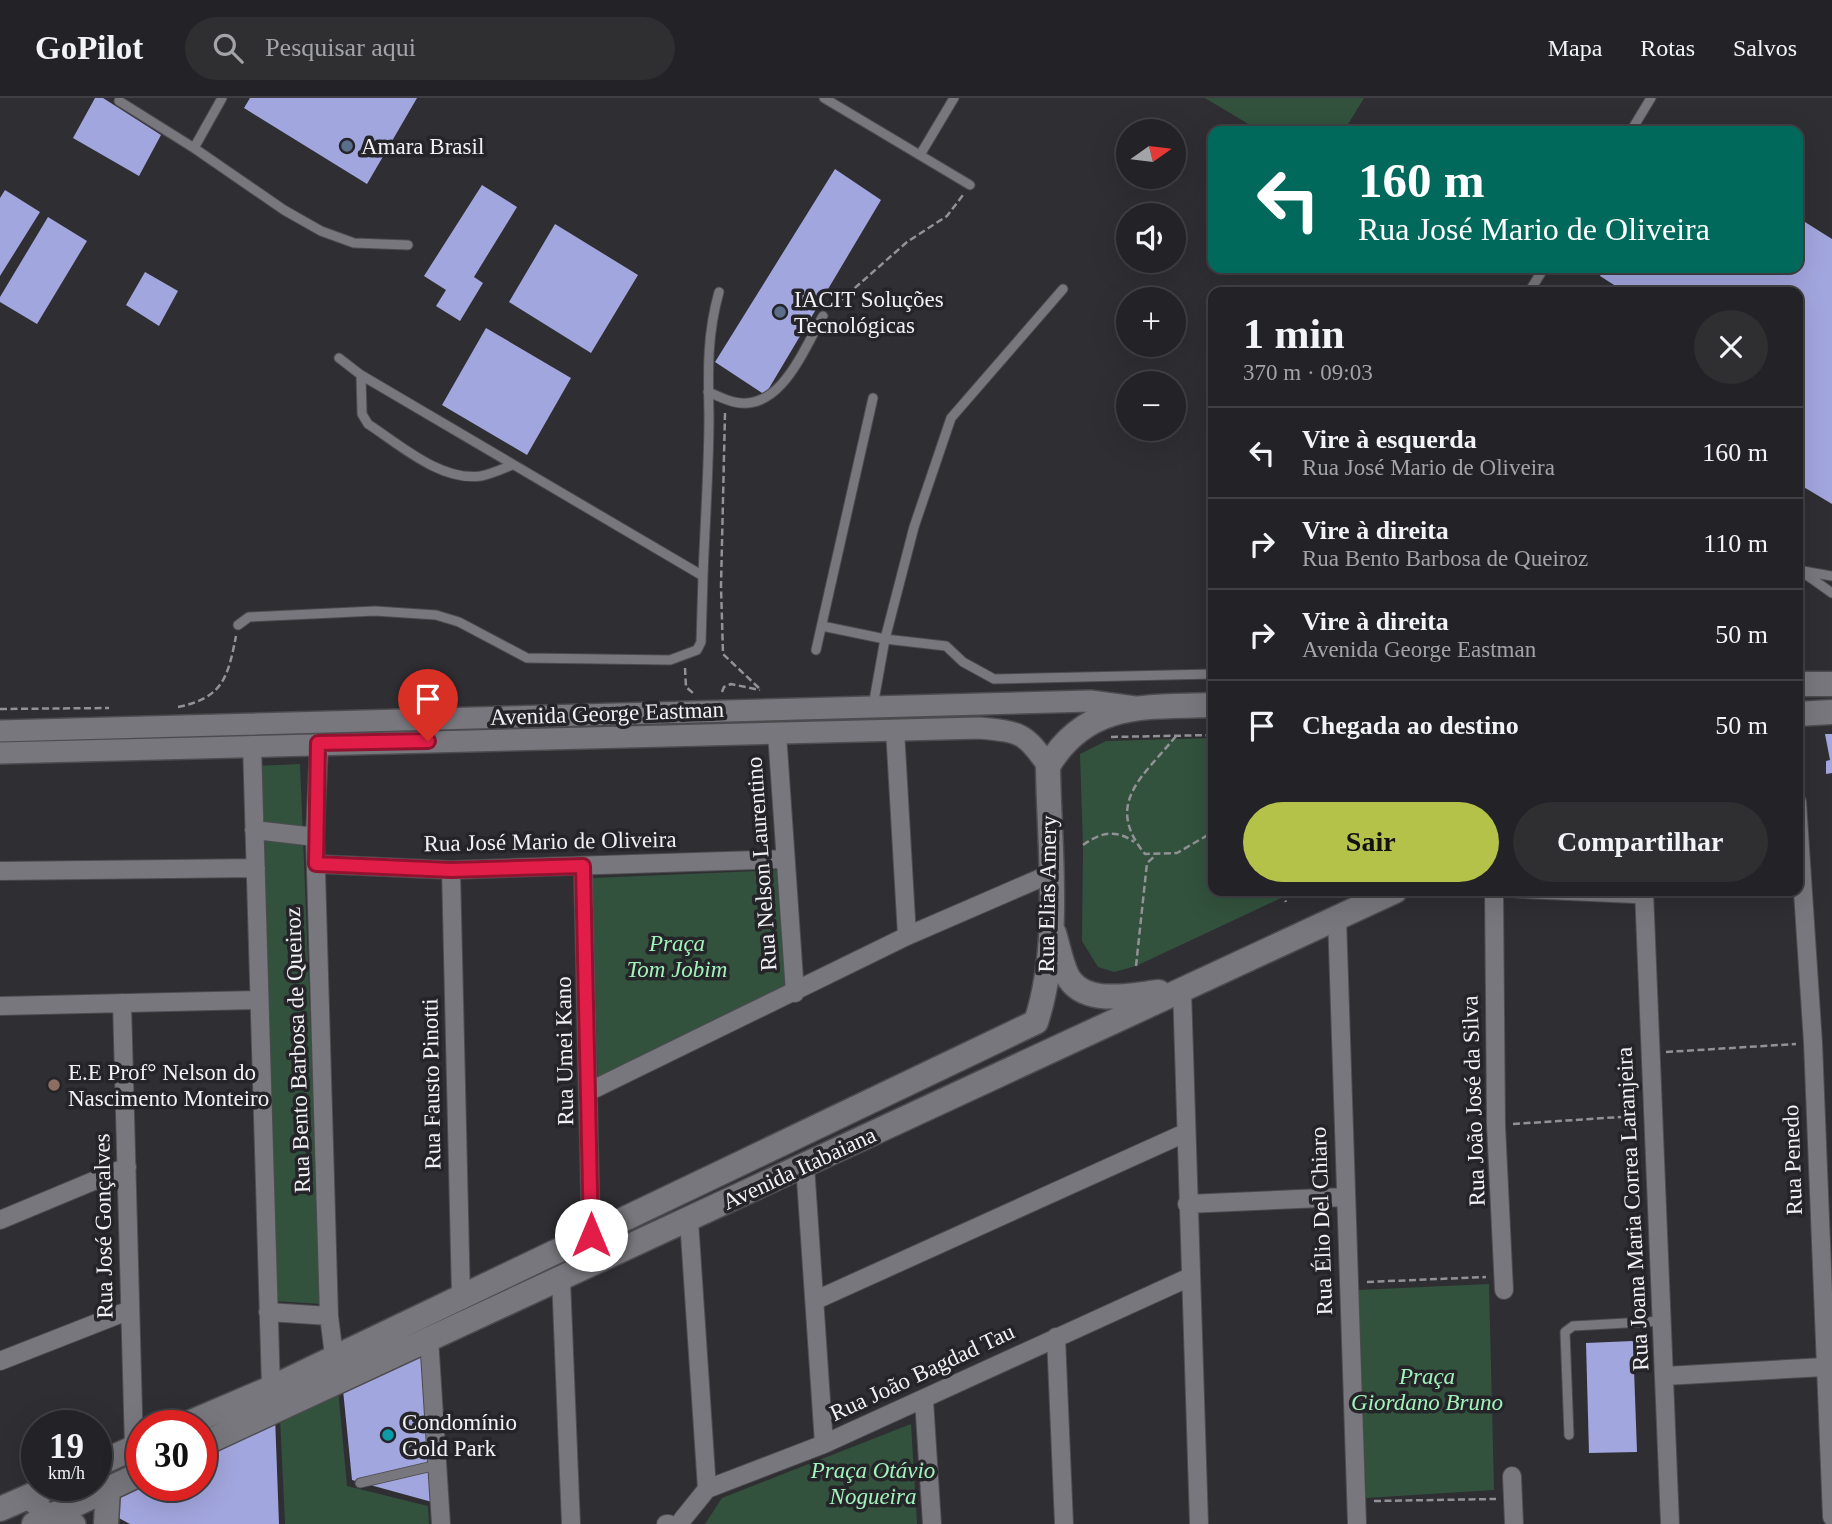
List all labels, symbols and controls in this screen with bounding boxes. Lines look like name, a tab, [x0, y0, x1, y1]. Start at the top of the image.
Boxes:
search box	[185, 17, 675, 80]
icon: search	[209, 29, 247, 67]
text: GoPilot	[35, 30, 143, 66]
text: Pesquisar aqui	[265, 33, 416, 62]
text: Mapa	[1548, 35, 1602, 61]
text: Rotas	[1640, 35, 1695, 61]
text: Salvos	[1733, 35, 1797, 61]
north arrow	[1116, 119, 1186, 189]
map controls	[1116, 119, 1186, 441]
place label: Amara Brasil	[361, 134, 484, 159]
marker: Amara Brasil	[339, 138, 355, 154]
text: 160 m	[1358, 153, 1485, 208]
icon: left	[1243, 154, 1334, 245]
button: sound	[1116, 203, 1186, 273]
text: Rua José Mario de Oliveira	[1358, 211, 1710, 247]
place label: IACIT Soluções Tecnológicas	[794, 287, 944, 338]
button: +	[1116, 287, 1186, 357]
marker: IACIT Soluções Tecnológicas	[772, 304, 788, 320]
button: close	[1694, 310, 1768, 384]
text: 1 min	[1243, 311, 1345, 357]
text: 370 m · 09:03	[1243, 360, 1373, 385]
button: −	[1116, 371, 1186, 441]
text: Vire à esquerda	[1302, 425, 1477, 454]
icon: left	[1243, 434, 1281, 472]
text: 160 m	[1702, 438, 1768, 467]
text: Rua José Mario de Oliveira	[1302, 455, 1555, 480]
text: Vire à direita	[1302, 516, 1449, 545]
icon: right	[1243, 525, 1281, 563]
text: 110 m	[1703, 529, 1768, 558]
text: Rua Bento Barbosa de Queiroz	[1302, 546, 1588, 571]
text: Vire à direita	[1302, 607, 1449, 636]
icon: right	[1243, 616, 1281, 654]
text: 50 m	[1715, 620, 1768, 649]
text: Avenida George Eastman	[1302, 637, 1536, 662]
pin	[398, 669, 458, 741]
icon: arrive	[409, 680, 447, 718]
street label: Avenida George Eastman	[490, 697, 725, 730]
icon: arrive	[1243, 707, 1281, 745]
text: Chegada ao destino	[1302, 711, 1519, 740]
text: 50 m	[1715, 711, 1768, 740]
street label: Rua Nelson Laurentino	[742, 756, 781, 972]
button: Sair	[1243, 802, 1499, 882]
button: Compartilhar	[1513, 802, 1768, 882]
street label: Rua Elias Amery	[1034, 815, 1061, 973]
street label: Rua José Mario de Oliveira	[423, 827, 677, 856]
street label: Rua Bento Barbosa de Queiroz	[280, 907, 315, 1193]
park label: Praça Tom Jobim	[627, 931, 727, 982]
street label: Rua Umei Kano	[551, 976, 578, 1126]
street label: Rua João José da Silva	[1457, 995, 1490, 1207]
street label: Rua Fausto Pinotti	[418, 998, 445, 1170]
street label: Rua Joana Maria Correa Laranjeira	[1612, 1046, 1653, 1372]
place label: E.E Prof° Nelson do Nascimento Monteiro	[68, 1060, 269, 1111]
marker: E.E Prof° Nelson do Nascimento Monteiro	[46, 1077, 62, 1093]
street label: Rua Penedo	[1778, 1104, 1807, 1216]
street label: Avenida Itabaiana	[719, 1122, 880, 1215]
street label: Rua Élio Del Chiaro	[1306, 1126, 1337, 1316]
street label: Rua José Gonçalves	[89, 1133, 118, 1319]
position arrow	[554, 1198, 628, 1272]
street label: Rua João Bagdad Tau	[826, 1319, 1019, 1426]
park label: Praça Giordano Bruno	[1351, 1364, 1503, 1415]
speed limit sign: 30	[126, 1410, 217, 1501]
place label: Condomínio Gold Park	[402, 1410, 517, 1461]
text: 19	[49, 1427, 84, 1466]
marker: Condomínio Gold Park	[380, 1427, 396, 1443]
park label: Praça Otávio Nogueira	[810, 1458, 935, 1509]
text: km/h	[48, 1463, 85, 1483]

